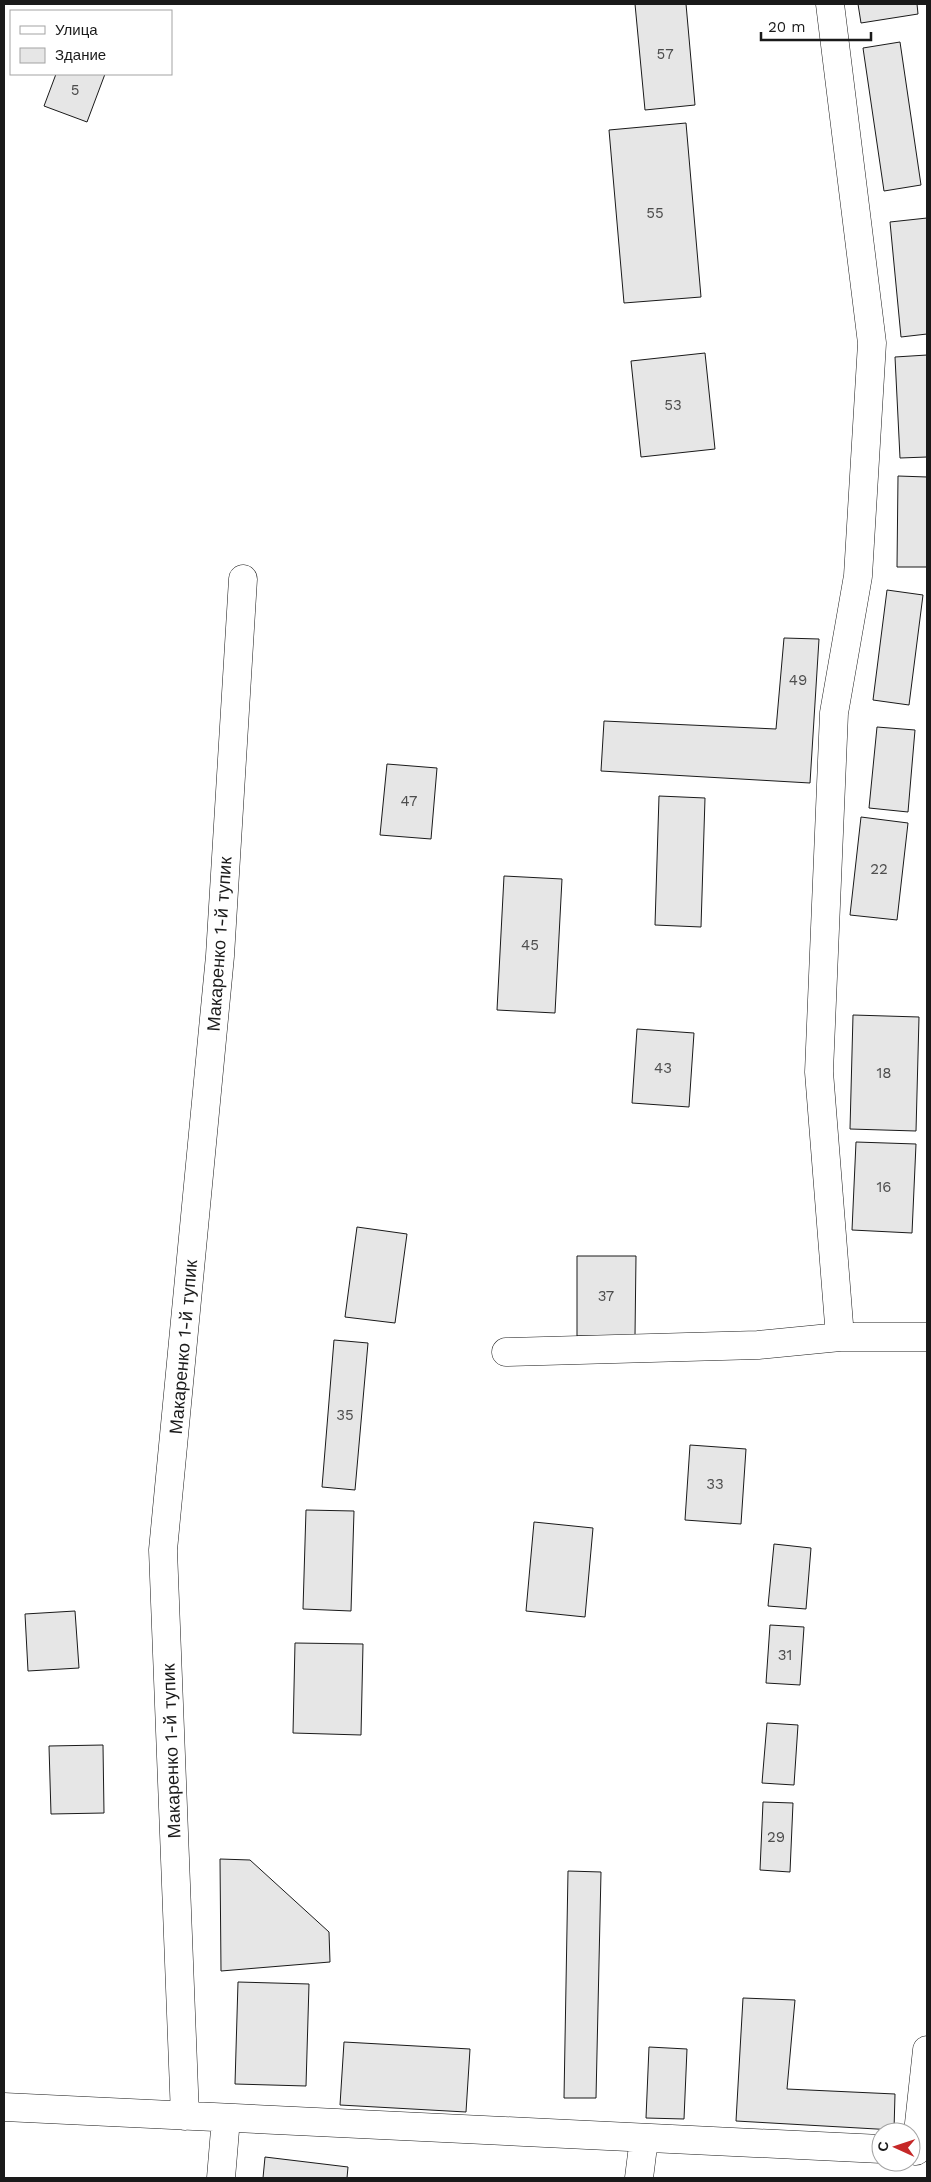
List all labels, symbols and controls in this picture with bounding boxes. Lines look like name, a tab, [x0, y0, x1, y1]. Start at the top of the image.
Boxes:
legend	[10, 10, 172, 75]
scale bar	[761, 10, 871, 42]
text: 20 m	[768, 18, 806, 36]
text: Улица	[55, 21, 98, 39]
house number: 57	[656, 45, 674, 63]
text: Здание	[55, 46, 106, 64]
house number: 5	[71, 81, 79, 99]
house number: 55	[646, 204, 664, 222]
house number: 53	[664, 396, 682, 414]
house number: 49	[789, 671, 807, 689]
house number: 47	[401, 792, 417, 810]
street label: Макаренко 1-й тупик	[202, 856, 236, 1032]
house number: 22	[870, 860, 888, 878]
house number: 45	[521, 936, 539, 954]
house number: 43	[654, 1059, 672, 1077]
house number: 18	[876, 1064, 892, 1082]
house number: 16	[877, 1178, 891, 1196]
street label: Макаренко 1-й тупик	[165, 1259, 201, 1435]
house number: 37	[598, 1287, 614, 1305]
house number: 35	[336, 1406, 354, 1424]
house number: 33	[706, 1475, 724, 1493]
house number: 31	[778, 1646, 792, 1664]
street label: Макаренко 1-й тупик	[157, 1663, 185, 1839]
house number: 29	[767, 1828, 785, 1846]
north arrow	[871, 2122, 921, 2172]
text: С	[875, 2141, 891, 2152]

